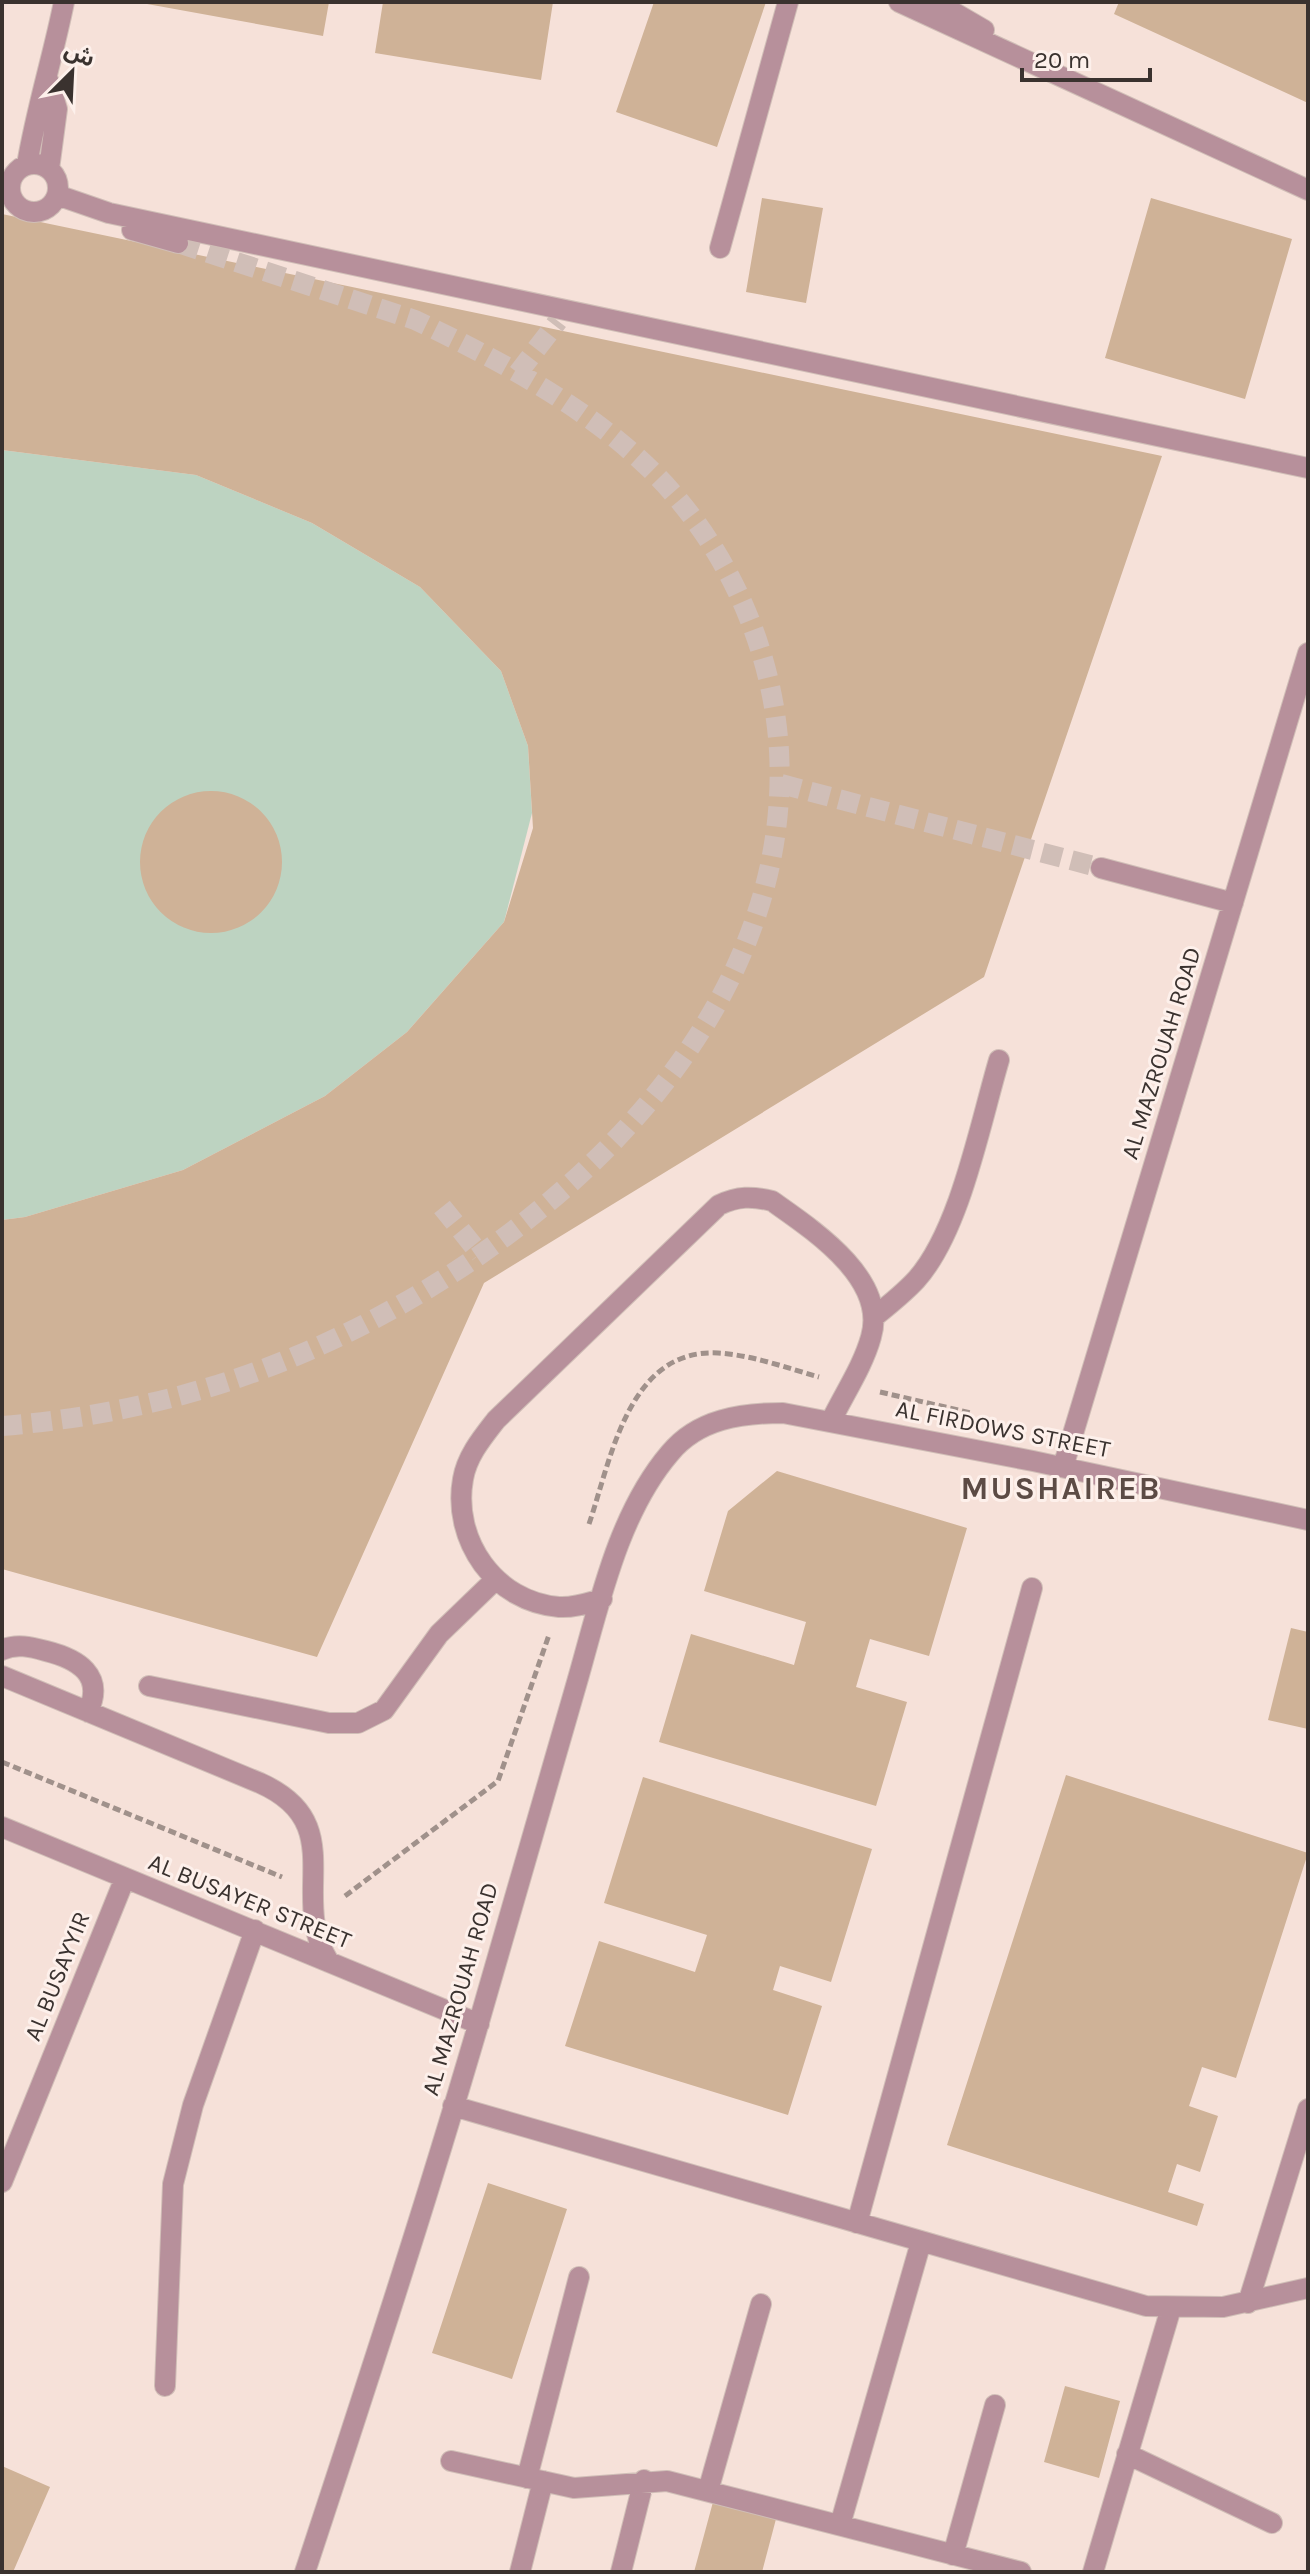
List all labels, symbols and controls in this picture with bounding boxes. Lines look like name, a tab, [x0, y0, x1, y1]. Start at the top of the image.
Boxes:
north arrow	[32, 32, 112, 112]
scale bar	[1022, 32, 1150, 82]
text: ش	[61, 37, 99, 73]
text: 20 m	[1034, 46, 1090, 74]
street label: AL MAZROUAH ROAD	[1115, 944, 1207, 1162]
street label: AL FIRDOWS STREET	[893, 1394, 1113, 1464]
district label: MUSHAIREB	[961, 1470, 1161, 1507]
street label: AL BUSAYER STREET	[145, 1848, 355, 1954]
street label: AL MAZROUAH ROAD	[416, 1879, 504, 2099]
street label: AL BUSAYYIR	[18, 1907, 96, 2045]

